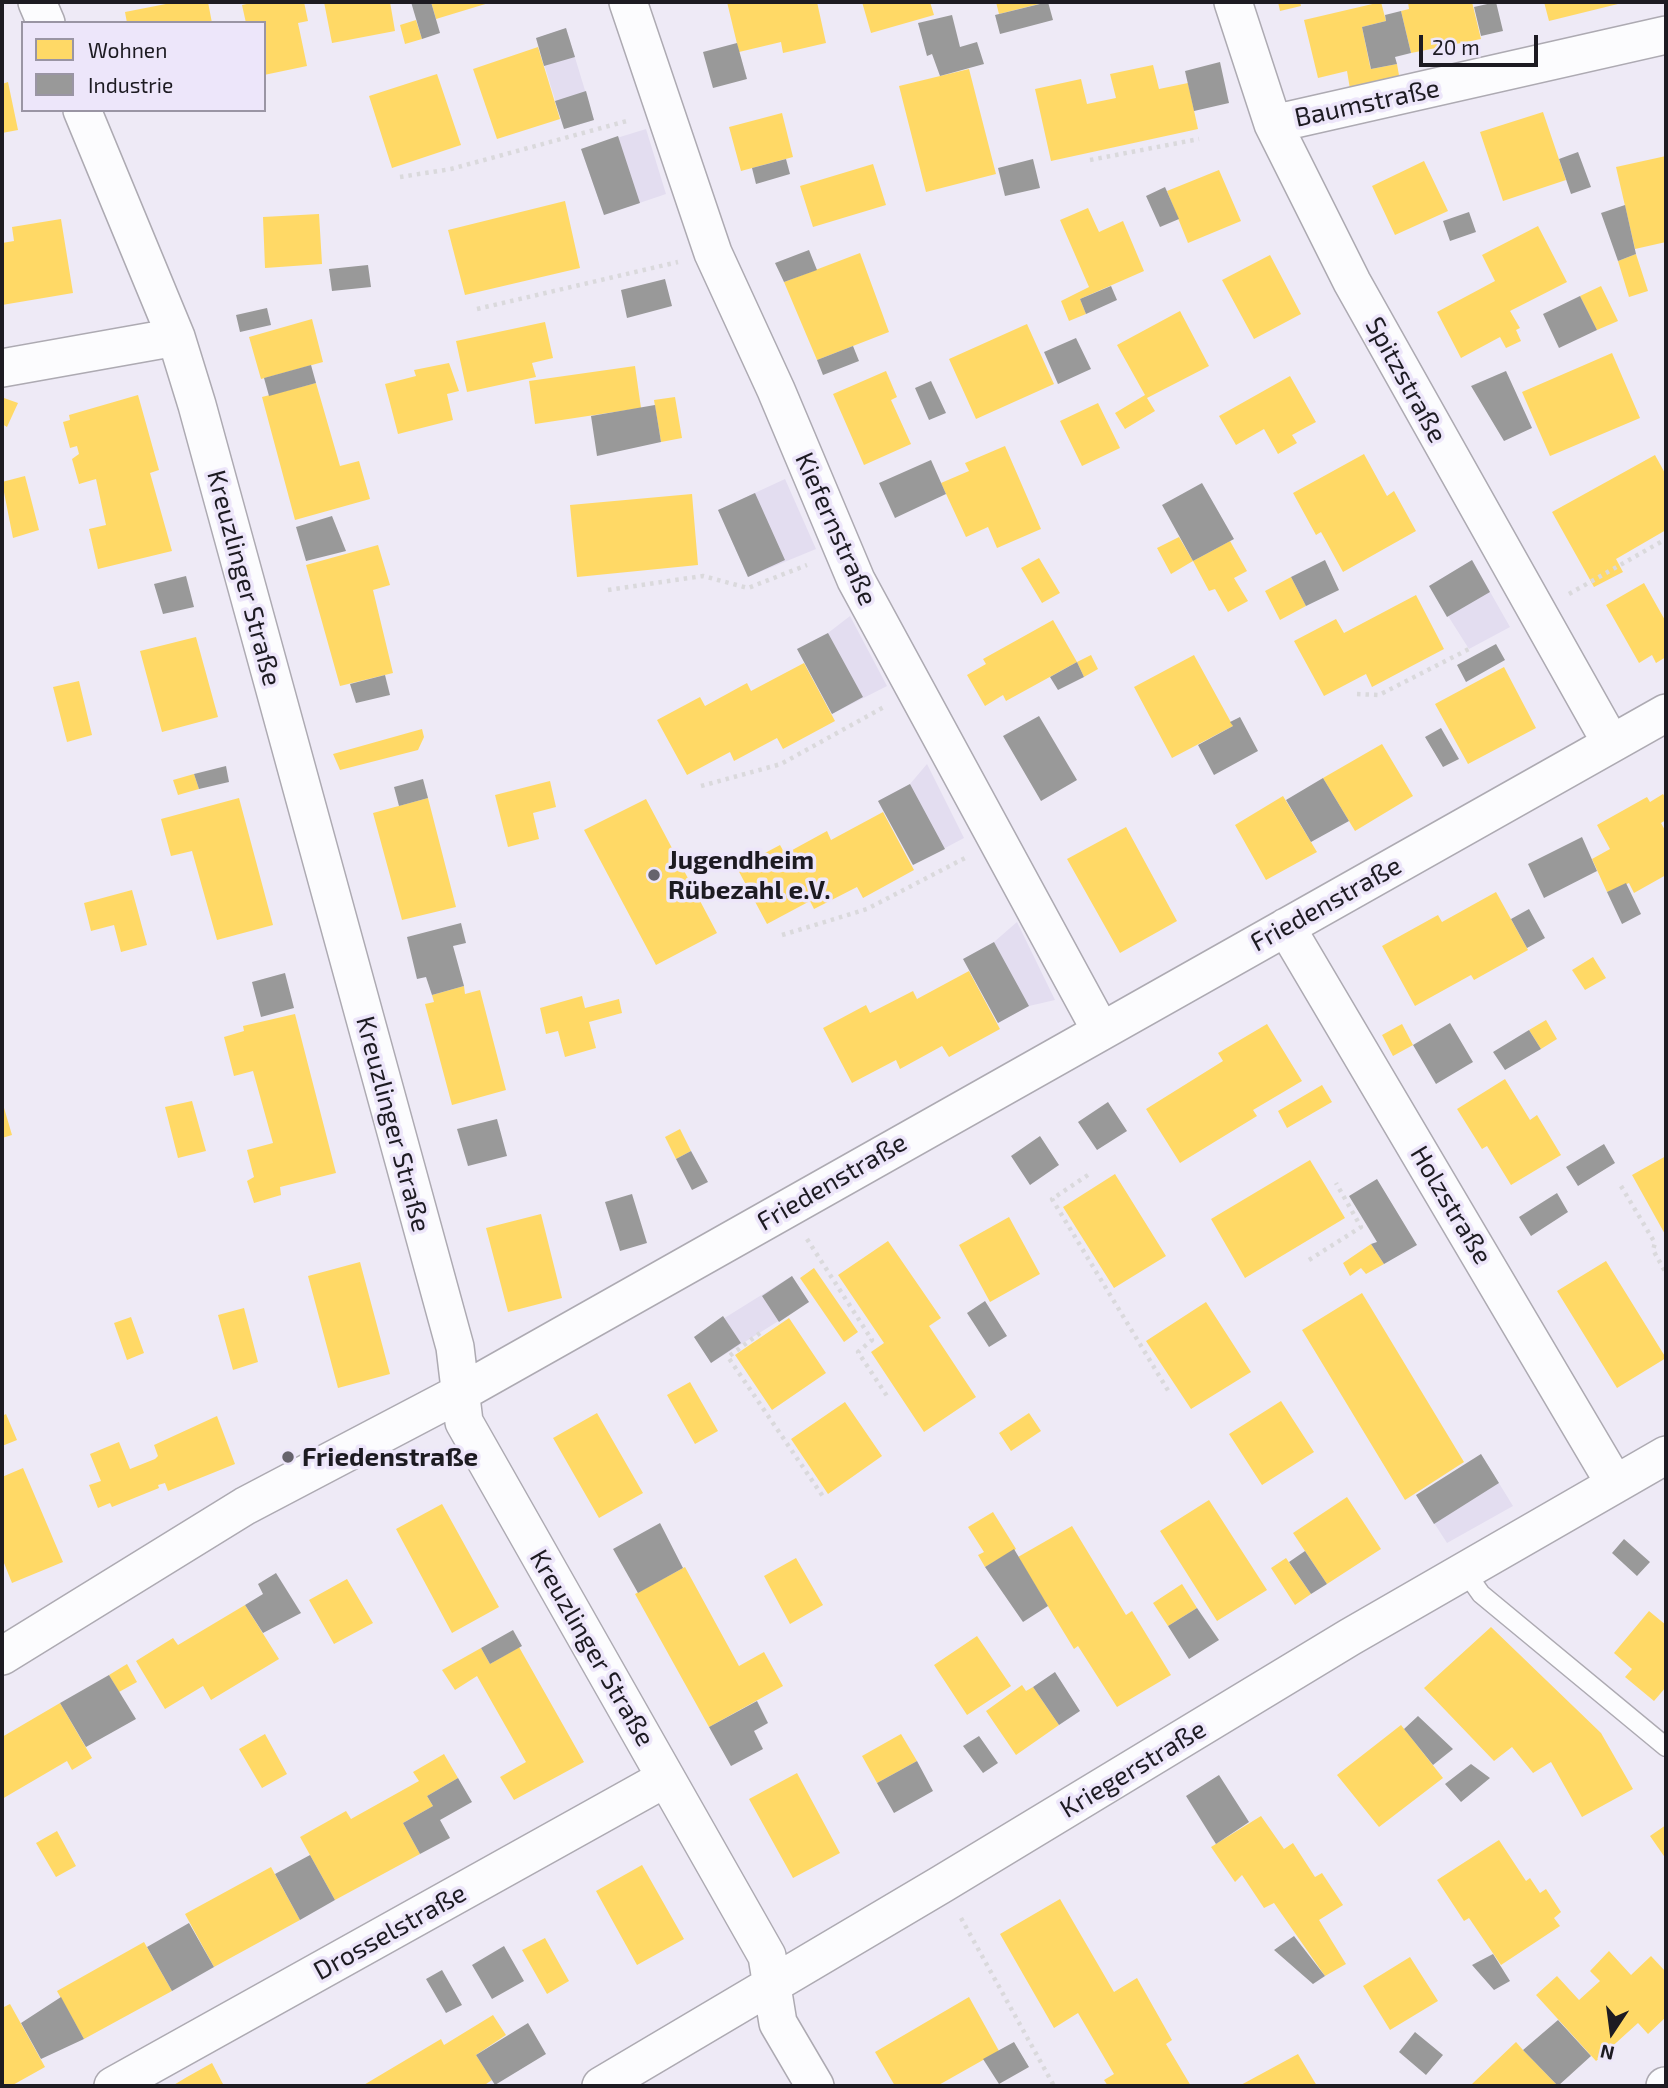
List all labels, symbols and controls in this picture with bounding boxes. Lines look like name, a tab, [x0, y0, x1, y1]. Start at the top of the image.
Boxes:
legend	[21, 21, 266, 112]
scale bar	[1423, 21, 1542, 65]
text: 20 m	[1432, 34, 1480, 59]
text: Wohnen	[88, 37, 167, 62]
text: Industrie	[88, 72, 173, 97]
street label: Baumstraße	[1292, 72, 1442, 134]
street label: Spitzstraße	[1359, 312, 1453, 448]
street label: Kiefernstraße	[788, 448, 884, 610]
street label: Kreuzlinger Straße	[200, 467, 288, 689]
place label: Jugendheim Rübezahl e.V.	[668, 844, 830, 906]
street label: Friedenstraße	[1245, 850, 1407, 958]
marker: Jugendheim Rübezahl e.V.	[646, 867, 662, 883]
street label: Kreuzlinger Straße	[349, 1013, 437, 1235]
street label: Friedenstraße	[752, 1127, 912, 1237]
street label: Holzstraße	[1404, 1140, 1498, 1270]
place label: Friedenstraße	[302, 1441, 478, 1473]
marker: Friedenstraße	[280, 1449, 296, 1465]
street label: Kreuzlinger Straße	[523, 1544, 661, 1752]
street label: Kriegerstraße	[1055, 1713, 1211, 1825]
street label: Drosselstraße	[308, 1877, 472, 1987]
north arrow	[1577, 1997, 1647, 2067]
text: N	[1598, 2040, 1616, 2066]

